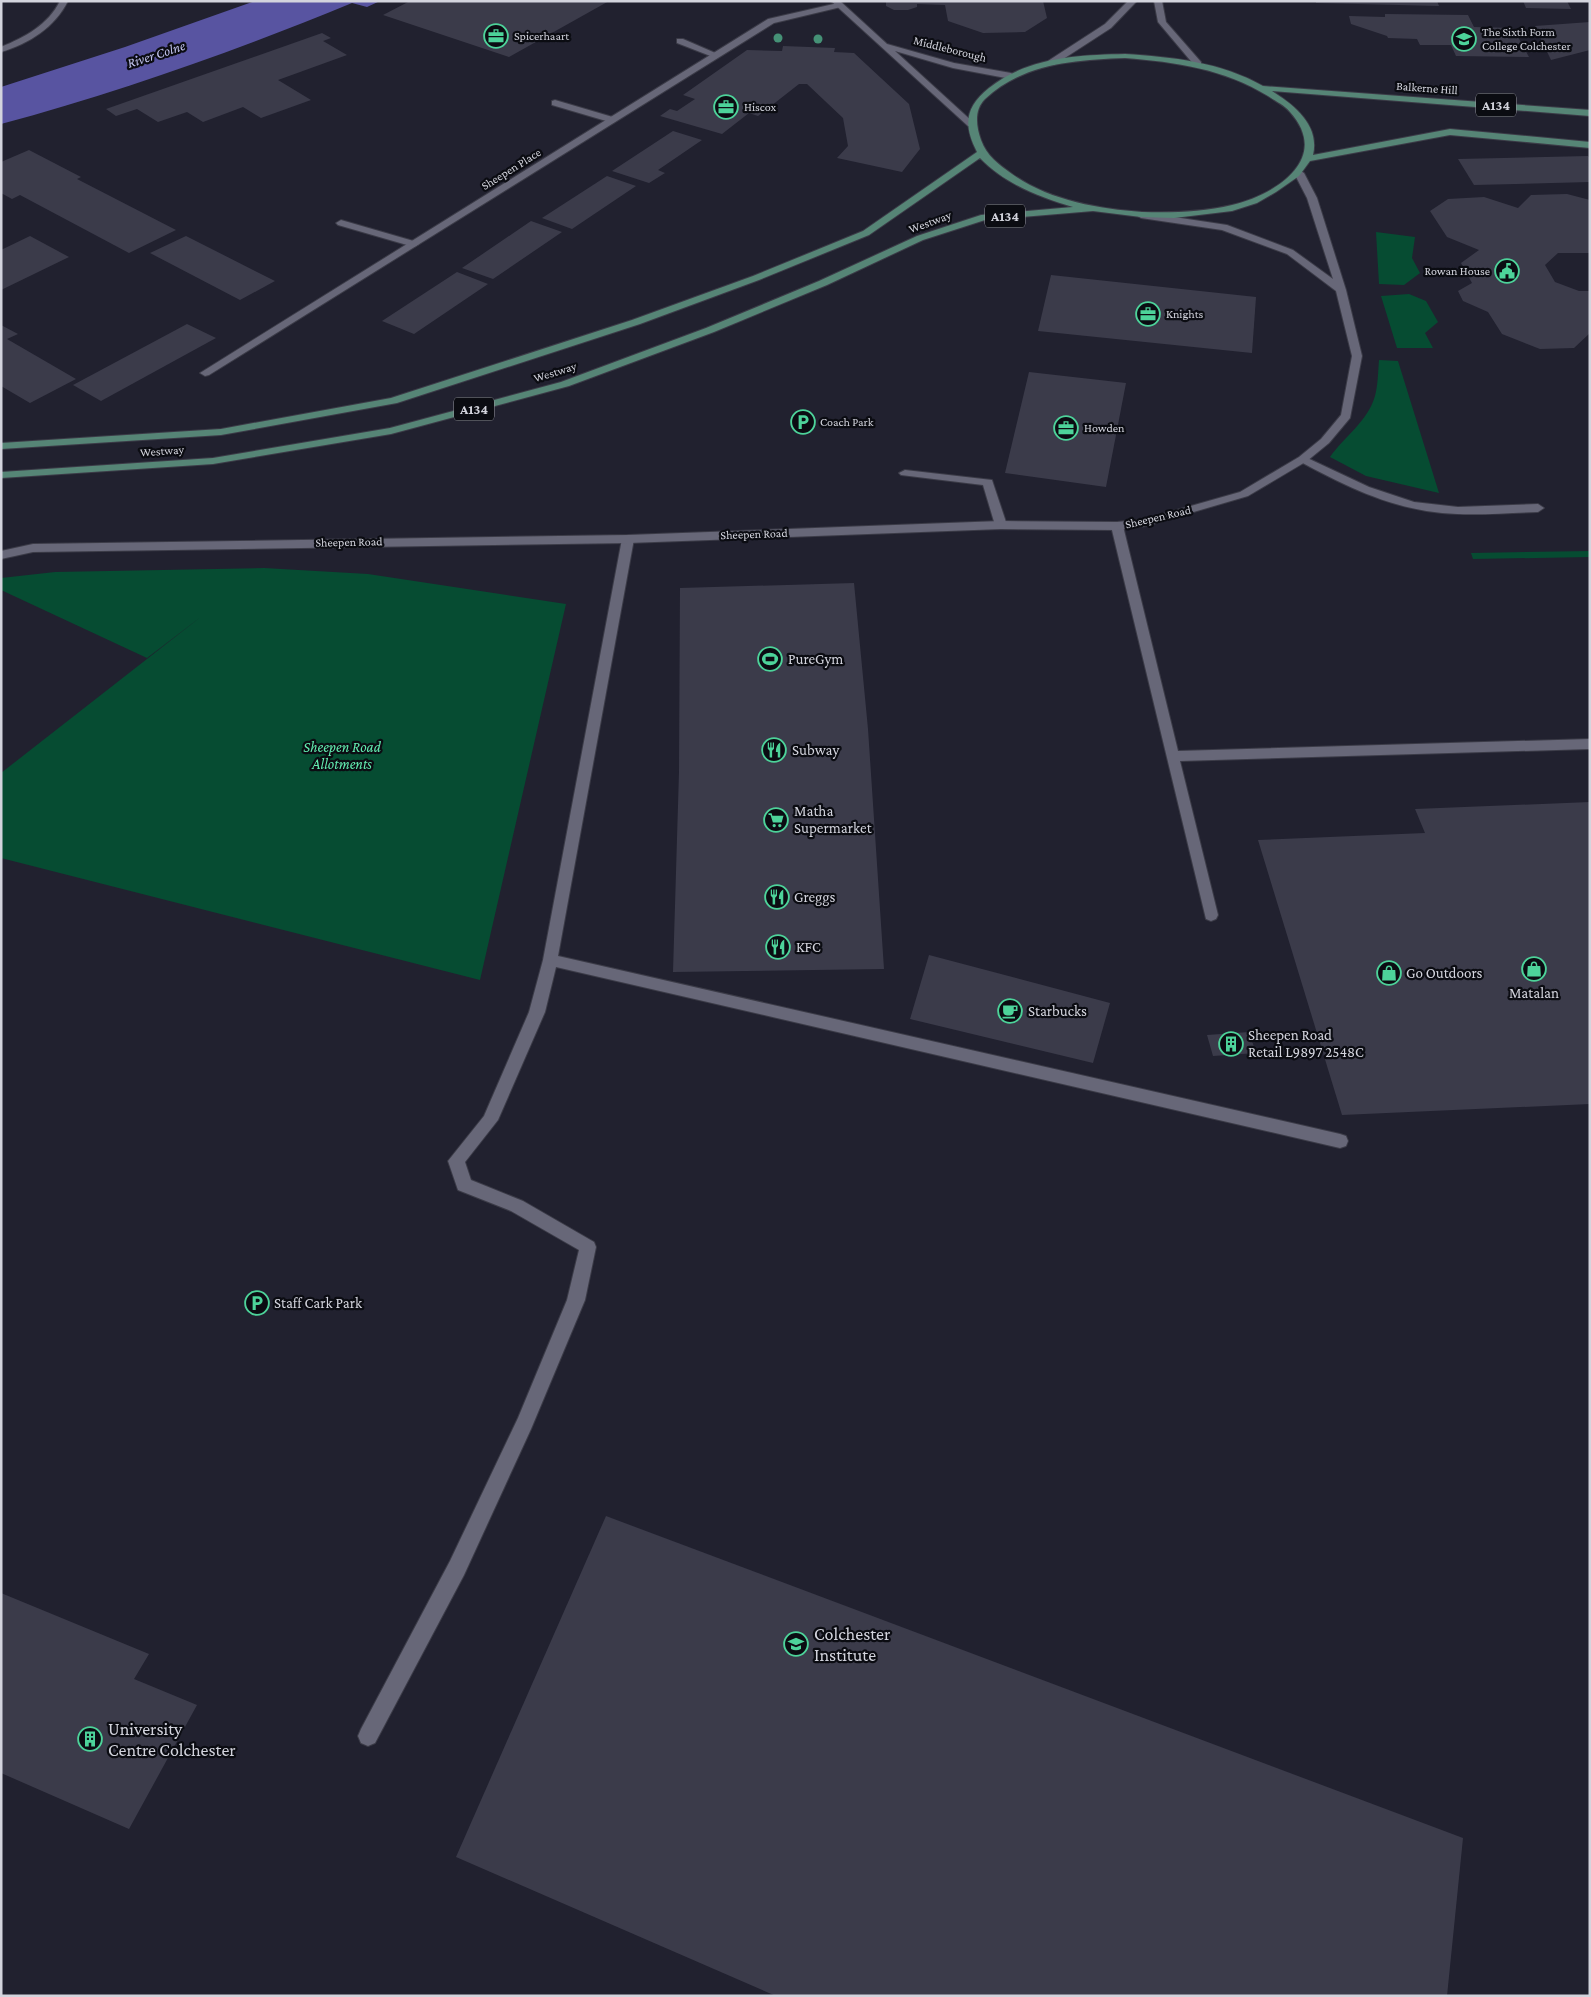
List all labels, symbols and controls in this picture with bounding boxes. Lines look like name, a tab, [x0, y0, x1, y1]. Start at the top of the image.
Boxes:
office icon: Spicerhaart	[483, 23, 509, 49]
place label: The Sixth Form College Colchester	[1482, 25, 1571, 53]
school or university icon: The Sixth Form College Colchester	[1451, 26, 1477, 52]
place label: Spicerhaart	[514, 29, 570, 43]
street label: Middleborough	[912, 33, 989, 65]
water label: River Colne	[125, 37, 188, 71]
street label: Balkerne Hill	[1396, 79, 1458, 97]
office icon: Hiscox	[713, 94, 739, 120]
road number: A134	[1476, 94, 1516, 116]
place label: Hiscox	[744, 100, 776, 114]
street label: Sheepen Place	[479, 145, 543, 193]
road number: A134	[985, 205, 1025, 228]
street label: Westway	[907, 208, 954, 236]
public building icon: Rowan House	[1494, 258, 1520, 284]
place label: Rowan House	[1424, 264, 1490, 278]
office icon: Knights	[1135, 301, 1161, 327]
place label: Knights	[1166, 307, 1204, 321]
street label: Westway	[532, 359, 579, 385]
road number: A134	[454, 398, 494, 420]
parking icon: Coach Park	[790, 409, 816, 435]
place label: Coach Park	[820, 415, 874, 429]
office icon: Howden	[1053, 415, 1079, 441]
place label: Howden	[1084, 421, 1125, 435]
street label: Westway	[139, 442, 185, 460]
street label: Sheepen Road	[1124, 502, 1193, 531]
street label: Sheepen Road	[720, 526, 789, 542]
street label: Sheepen Road	[315, 534, 383, 550]
sports icon: PureGym	[757, 646, 783, 672]
place label: PureGym	[788, 651, 843, 668]
restaurant icon: Subway	[761, 737, 787, 763]
park label: Sheepen Road Allotments	[303, 739, 382, 772]
place label: Subway	[792, 742, 839, 759]
place label: Matha Supermarket	[794, 803, 873, 837]
supermarket icon: Matha Supermarket	[763, 807, 789, 833]
restaurant icon: Greggs	[764, 884, 790, 910]
place label: Greggs	[794, 889, 836, 906]
restaurant icon: KFC	[765, 934, 791, 960]
place label: KFC	[796, 939, 821, 955]
shop icon: Matalan	[1521, 956, 1547, 982]
shop icon: Go Outdoors	[1376, 960, 1402, 986]
place label: Go Outdoors	[1406, 965, 1483, 981]
place label: Matalan	[1509, 985, 1559, 1001]
cafe icon: Starbucks	[997, 998, 1023, 1024]
place label: Starbucks	[1028, 1003, 1087, 1019]
place label: Sheepen Road Retail L9897 2548C	[1248, 1027, 1364, 1060]
building icon: Sheepen Road Retail L9897 2548C	[1218, 1031, 1244, 1057]
parking icon: Staff Cark Park	[244, 1290, 270, 1316]
place label: Staff Cark Park	[274, 1295, 363, 1311]
place label: Colchester Institute	[814, 1624, 891, 1665]
school or university icon: Colchester Institute	[783, 1631, 809, 1657]
place label: University Centre Colchester	[108, 1719, 236, 1760]
building icon: University Centre Colchester	[77, 1726, 103, 1752]

